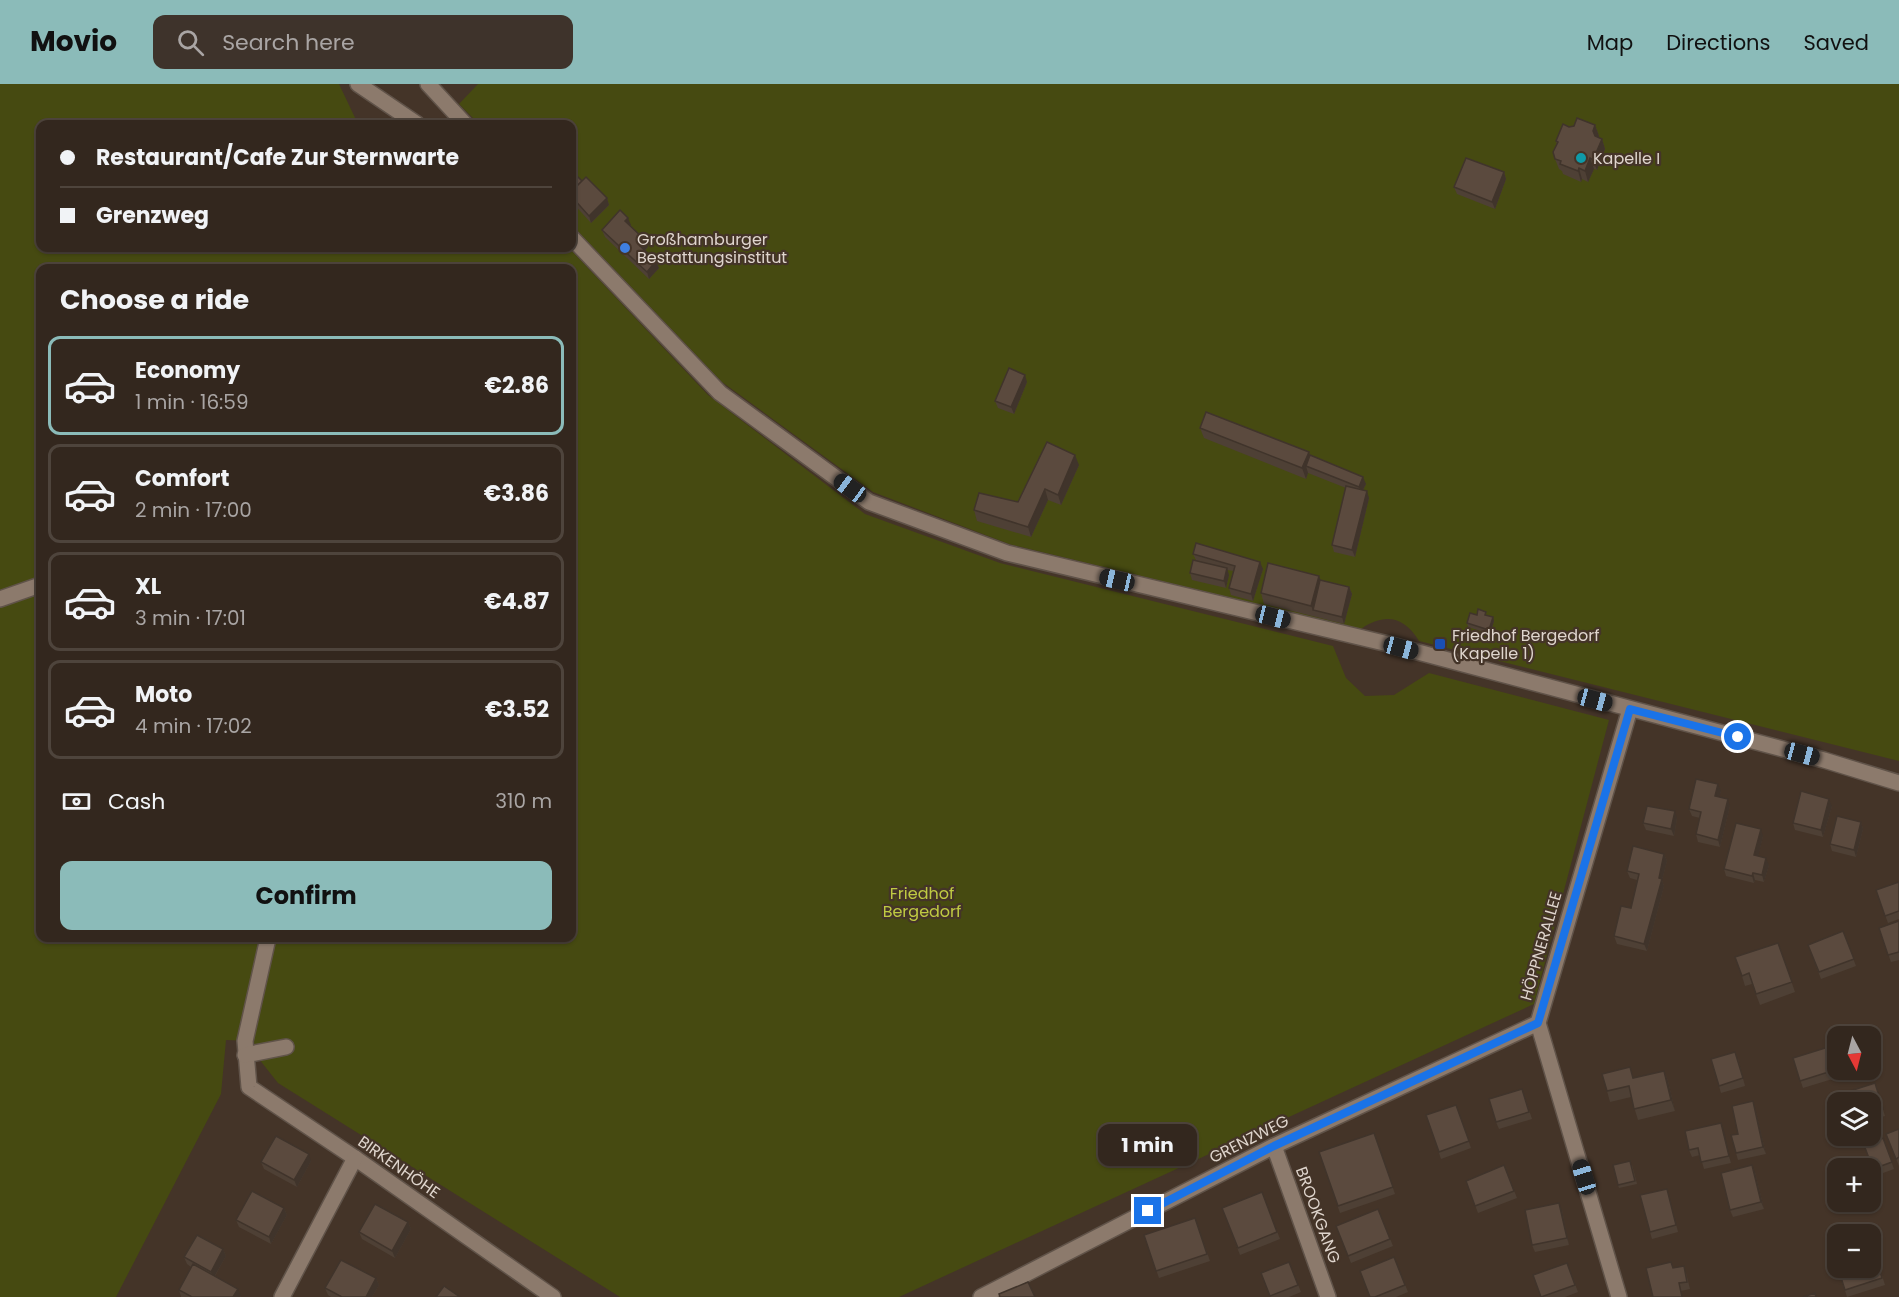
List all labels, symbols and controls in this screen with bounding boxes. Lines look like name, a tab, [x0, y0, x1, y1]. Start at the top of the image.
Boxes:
search box	[153, 15, 573, 69]
text: Movio	[30, 22, 117, 61]
icon: search	[174, 26, 207, 59]
text: Search here	[222, 27, 355, 58]
text: Map	[1587, 28, 1633, 57]
text: Directions	[1666, 28, 1770, 57]
text: Saved	[1803, 28, 1869, 57]
text: Restaurant/Cafe Zur Sternwarte	[96, 142, 459, 173]
place label: Kapelle I	[1593, 147, 1660, 170]
marker: Kapelle I	[1574, 151, 1588, 165]
text: Grenzweg	[96, 200, 209, 231]
place label: Großhamburger Bestattungsinstitut	[637, 228, 787, 269]
marker: Großhamburger Bestattungsinstitut	[618, 241, 632, 255]
text: Choose a ride	[60, 281, 249, 318]
text: Economy	[135, 355, 240, 386]
icon: car	[63, 359, 117, 413]
text: €2.86	[484, 370, 549, 401]
text: 1 min · 16:59	[135, 388, 249, 416]
text: Comfort	[135, 463, 229, 494]
icon: car	[63, 467, 117, 521]
car	[830, 470, 870, 506]
text: €3.86	[484, 478, 549, 509]
text: 2 min · 17:00	[135, 496, 252, 524]
car	[1097, 567, 1137, 593]
text: XL	[135, 571, 161, 602]
icon: car	[63, 575, 117, 629]
text: €4.87	[484, 586, 549, 617]
text: 3 min · 17:01	[135, 604, 246, 632]
car	[1253, 604, 1293, 630]
place label: Friedhof Bergedorf (Kapelle 1)	[1452, 624, 1599, 665]
car	[1381, 635, 1421, 661]
marker: Friedhof Bergedorf (Kapelle 1)	[1433, 637, 1447, 651]
text: Moto	[135, 679, 192, 710]
icon: car	[63, 683, 117, 737]
car	[1575, 687, 1615, 713]
text: €3.52	[485, 694, 549, 725]
text: 4 min · 17:02	[135, 712, 252, 740]
route start	[1724, 723, 1751, 750]
car	[1782, 741, 1822, 767]
icon: cash	[60, 785, 93, 818]
text: Cash	[108, 786, 165, 817]
text: 310 m	[495, 787, 552, 815]
button: Confirm	[60, 861, 552, 930]
park label: Friedhof Bergedorf	[883, 882, 961, 923]
street label: HÖPPNERALLEE	[1514, 889, 1568, 1003]
north arrow	[1827, 1026, 1881, 1080]
map controls	[1827, 1026, 1881, 1278]
button: layers	[1827, 1092, 1881, 1146]
street label: GRENZWEG	[1205, 1109, 1293, 1169]
callout: 1 min	[1098, 1124, 1198, 1166]
street label: BIRKENHÖHE	[353, 1130, 445, 1204]
text: 1 min	[1121, 1131, 1174, 1159]
car	[1570, 1157, 1598, 1197]
button: +	[1827, 1158, 1881, 1212]
street label: BROOKGANG	[1290, 1164, 1346, 1266]
route end	[1134, 1197, 1161, 1224]
button: −	[1827, 1224, 1881, 1278]

